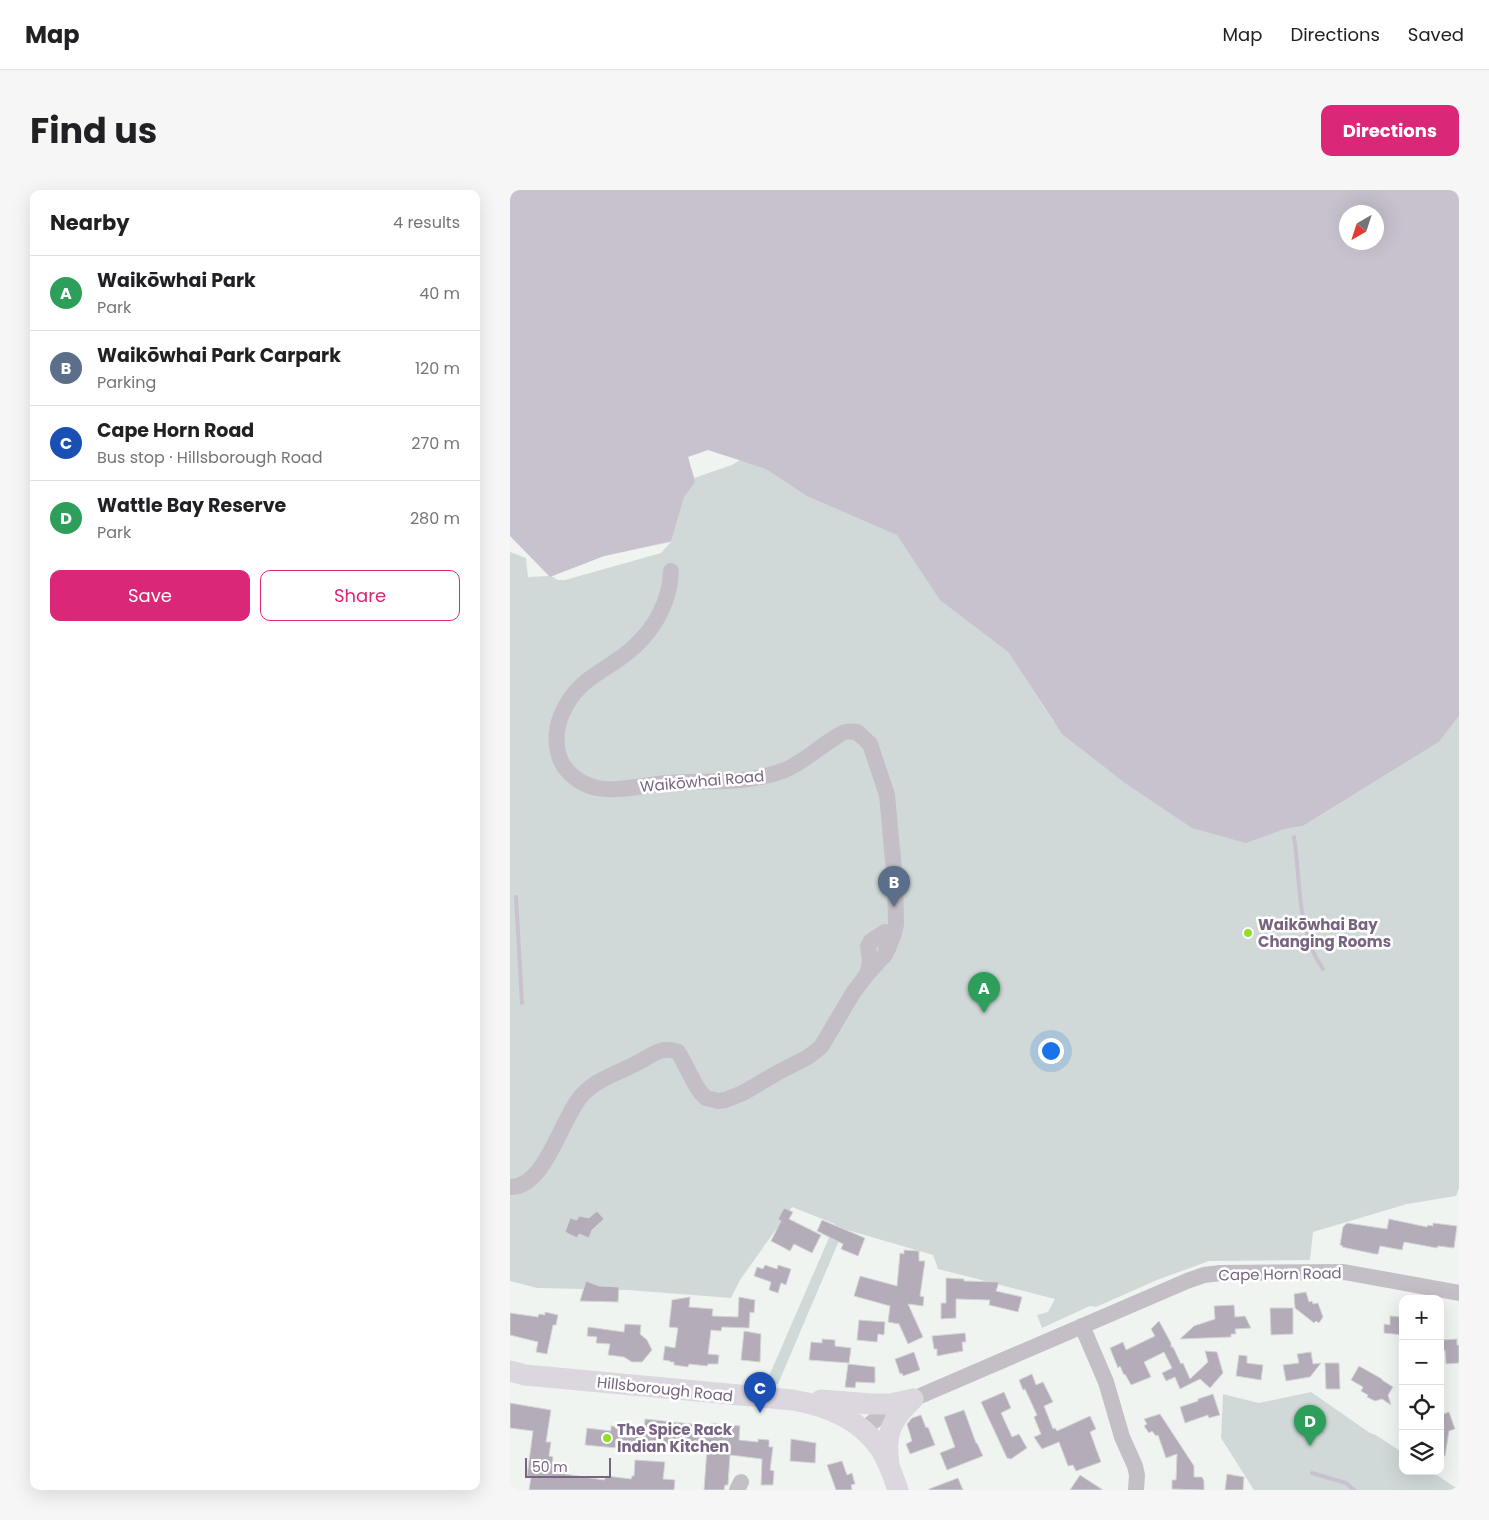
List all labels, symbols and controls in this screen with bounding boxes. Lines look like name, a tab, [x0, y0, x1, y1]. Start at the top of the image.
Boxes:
text: Map	[25, 18, 80, 51]
text: Map	[1223, 22, 1262, 47]
text: Directions	[1290, 22, 1380, 47]
text: Saved	[1408, 22, 1464, 47]
button: Directions	[1321, 105, 1459, 156]
text: Find us	[30, 106, 157, 155]
north arrow	[1339, 205, 1384, 250]
text: Nearby	[50, 208, 130, 237]
text: 4 results	[393, 211, 460, 234]
text: Waikōwhai Park	[97, 267, 256, 294]
text: A	[60, 282, 72, 305]
text: 40 m	[419, 282, 460, 305]
text: Park	[97, 296, 131, 319]
text: Waikōwhai Park Carpark	[97, 342, 341, 369]
text: B	[61, 357, 71, 380]
text: 120 m	[415, 357, 460, 380]
text: Parking	[97, 371, 156, 394]
text: Cape Horn Road	[97, 417, 254, 444]
text: C	[60, 432, 72, 455]
text: 270 m	[411, 432, 460, 455]
text: Bus stop · Hillsborough Road	[97, 446, 323, 469]
text: Wattle Bay Reserve	[97, 492, 286, 519]
text: D	[60, 507, 72, 530]
text: 280 m	[410, 507, 460, 530]
text: Park	[97, 521, 131, 544]
button: Save	[50, 570, 250, 621]
button: Share	[260, 570, 460, 621]
street label: Waikōwhai Road	[639, 765, 765, 797]
pin: B	[878, 866, 910, 907]
place label: Waikōwhai Bay Changing Rooms	[1258, 914, 1391, 952]
marker: Waikōwhai Bay Changing Rooms	[1242, 927, 1254, 939]
pin: A	[968, 972, 1000, 1013]
your location	[1038, 1038, 1064, 1064]
street label: Cape Horn Road	[1218, 1262, 1342, 1286]
map controls	[1399, 1295, 1444, 1475]
button: +	[1399, 1295, 1444, 1340]
button: −	[1399, 1340, 1444, 1385]
street label: Hillsborough Road	[596, 1371, 734, 1407]
pin: C	[744, 1372, 776, 1413]
button: locate	[1399, 1385, 1444, 1430]
pin: D	[1294, 1405, 1326, 1446]
place label: The Spice Rack Indian Kitchen	[617, 1419, 733, 1457]
button: layers	[1399, 1430, 1444, 1475]
marker: The Spice Rack Indian Kitchen	[601, 1432, 613, 1444]
scale bar	[525, 1455, 611, 1478]
text: 50 m	[532, 1457, 568, 1477]

